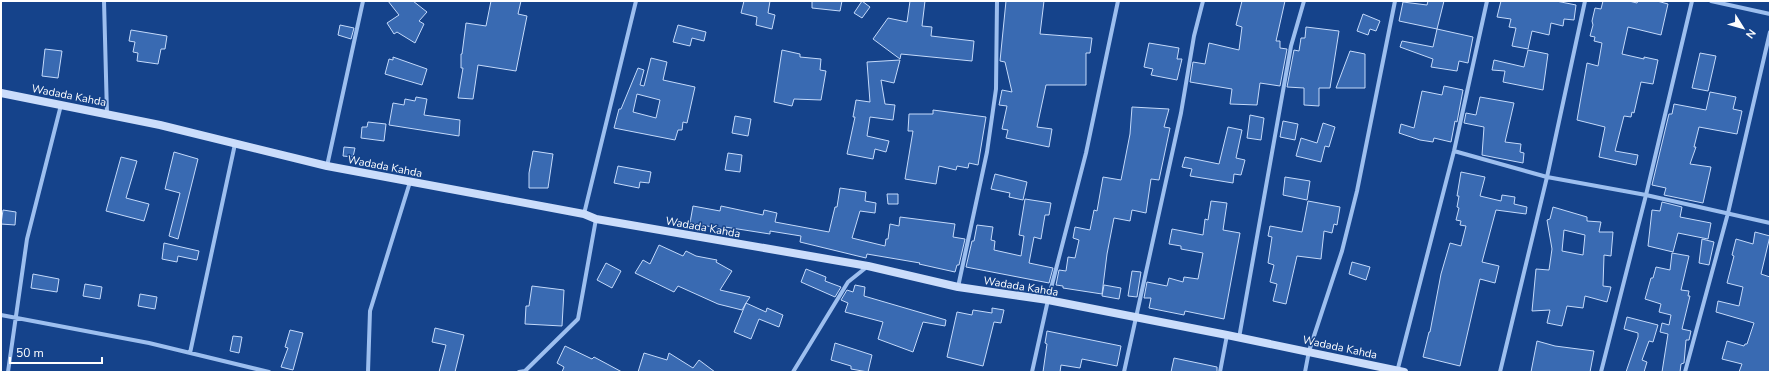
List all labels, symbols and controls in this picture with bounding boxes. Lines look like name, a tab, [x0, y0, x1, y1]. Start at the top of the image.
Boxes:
north arrow	[1723, 8, 1763, 48]
text: N	[1742, 26, 1759, 42]
street label: Wadada Kahda	[30, 81, 108, 110]
street label: Wadada Kahda	[346, 152, 424, 181]
street label: Wadada Kahda	[664, 214, 742, 241]
street label: Wadada Kahda	[982, 273, 1060, 300]
street label: Wadada Kahda	[1301, 332, 1379, 363]
scale bar	[10, 339, 102, 365]
text: 50 m	[16, 345, 44, 361]

